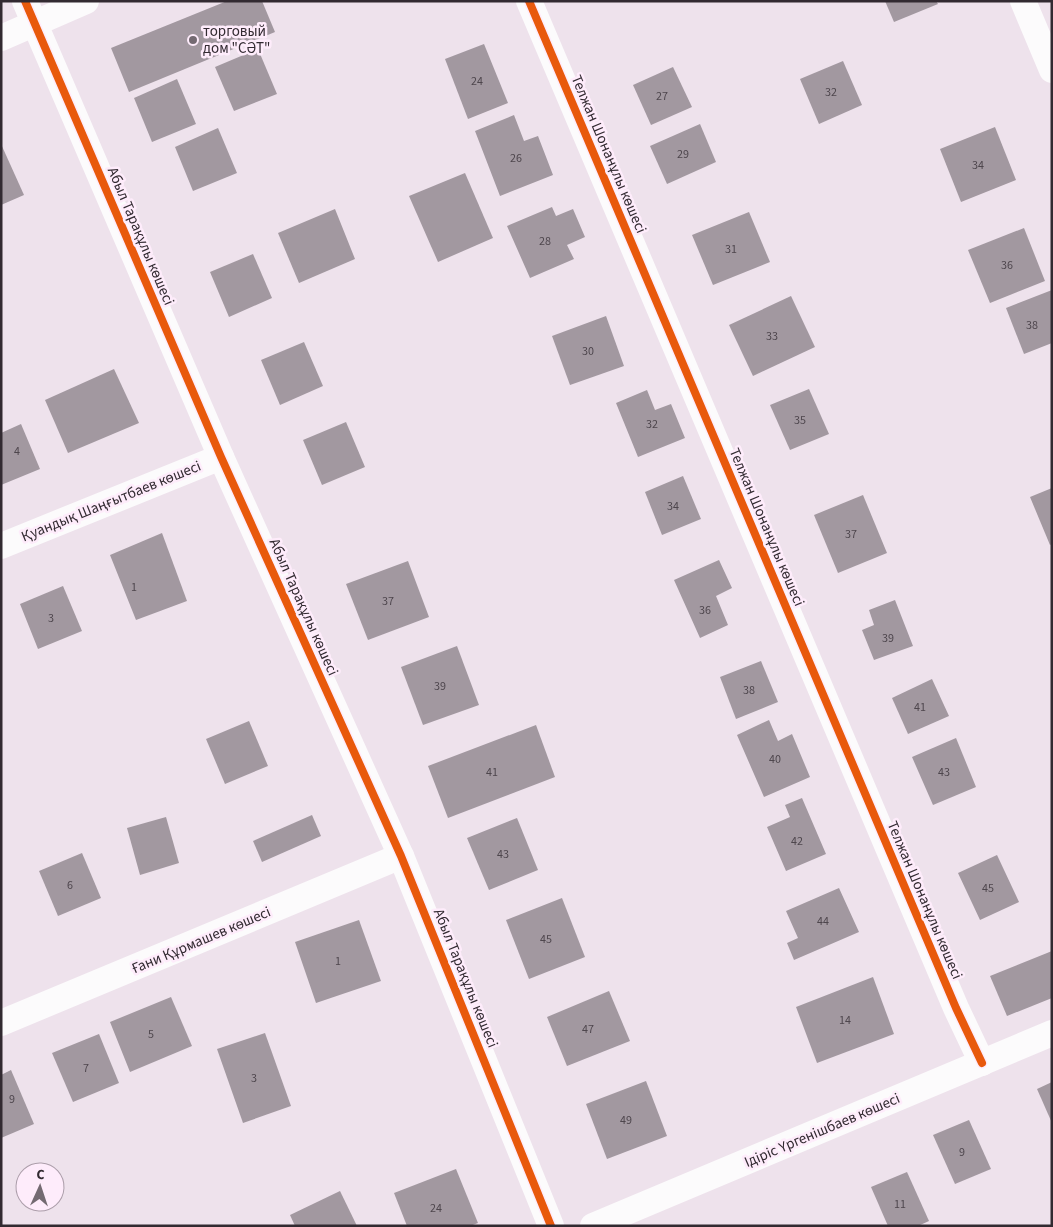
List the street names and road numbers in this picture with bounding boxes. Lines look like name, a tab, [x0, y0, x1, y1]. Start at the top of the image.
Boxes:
street label: Телжан Шонанұлы көшесі	[566, 72, 651, 236]
street label: Абыл Тарақұлы көшесі	[102, 164, 179, 309]
street label: Телжан Шонанұлы көшесі	[724, 445, 809, 609]
street label: Қуандық Шаңғытбаев көшесі	[18, 456, 204, 547]
street label: Абыл Тарақұлы көшесі	[264, 535, 343, 679]
street label: Телжан Шонанұлы көшесі	[882, 818, 967, 982]
street label: Ғани Құрмашев көшесі	[128, 902, 274, 979]
street label: Абыл Тарақұлы көшесі	[428, 906, 503, 1051]
street label: Ідіріс Үргенішбаев көшесі	[741, 1088, 903, 1173]

